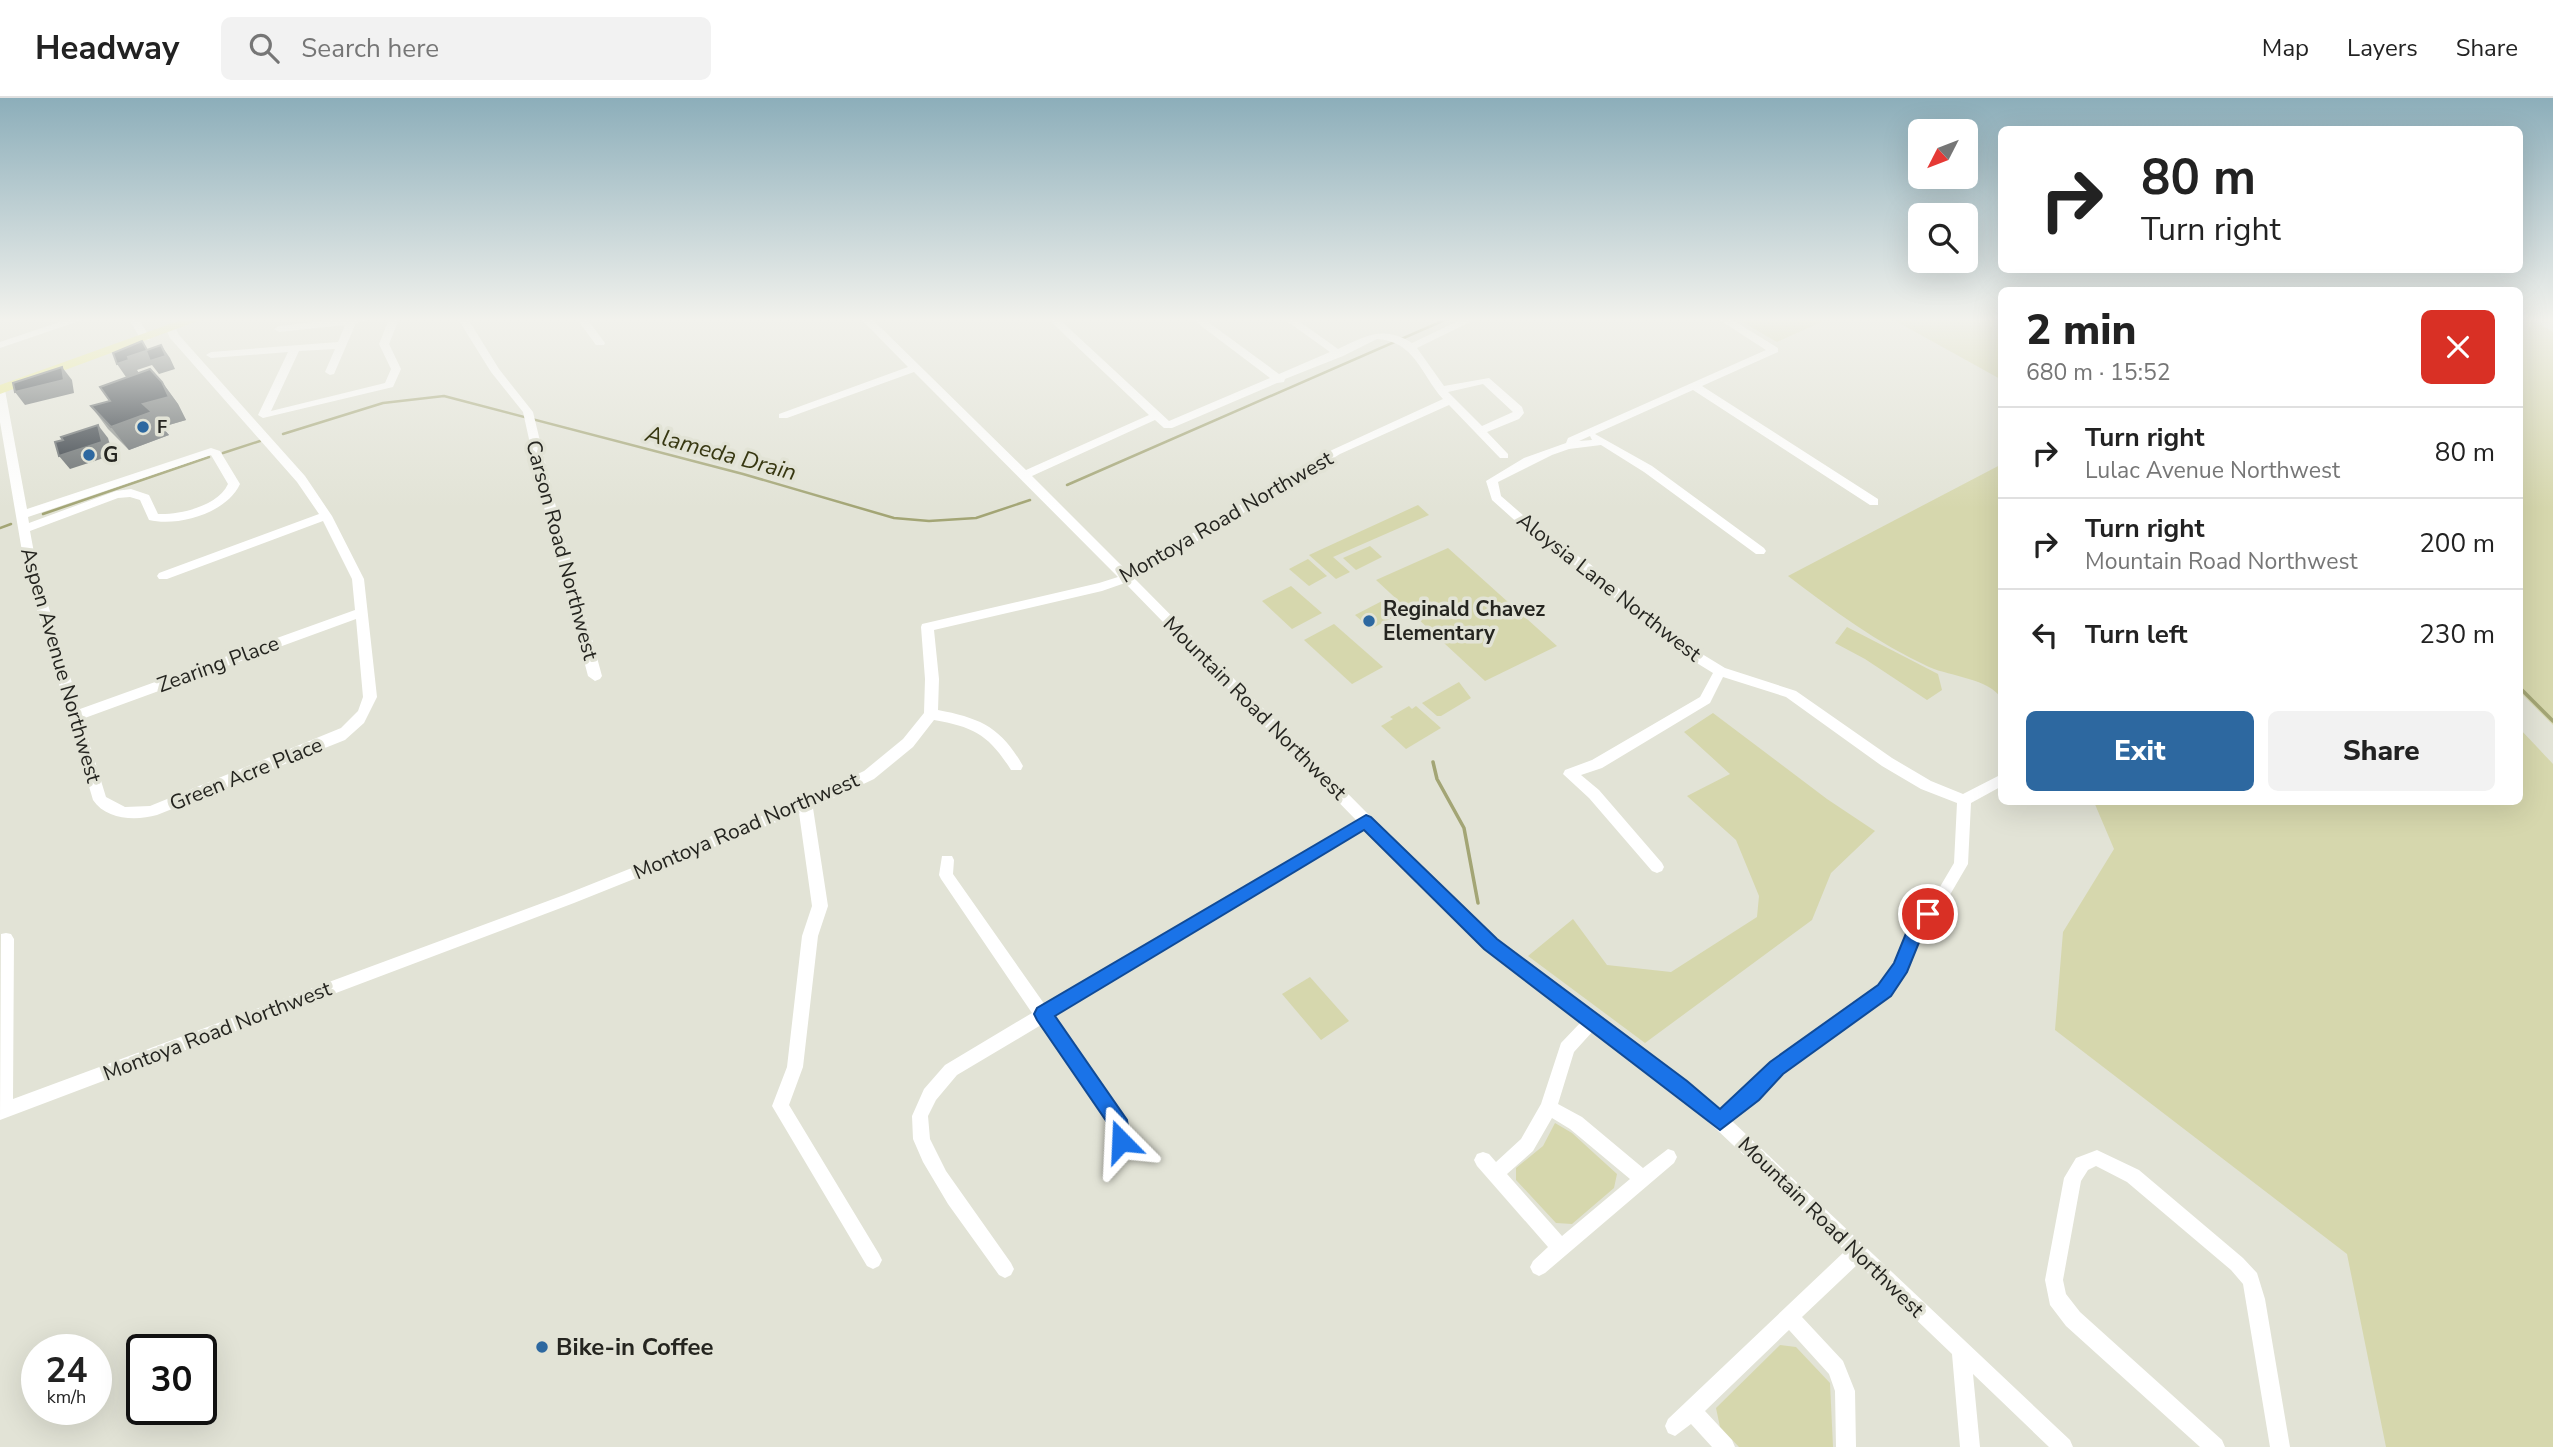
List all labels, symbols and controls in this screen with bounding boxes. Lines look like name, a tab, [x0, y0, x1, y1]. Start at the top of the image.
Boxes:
search box	[221, 17, 711, 80]
text: Headway	[35, 26, 179, 71]
icon: search	[245, 29, 283, 67]
text: Search here	[301, 31, 439, 66]
text: Map	[2262, 32, 2309, 64]
text: Layers	[2347, 32, 2418, 64]
text: Share	[2456, 32, 2518, 64]
north arrow	[1908, 119, 1978, 189]
map controls	[1908, 119, 1978, 273]
text: 80 m	[2141, 144, 2256, 211]
icon: right	[2026, 154, 2117, 245]
button: search	[1908, 203, 1978, 273]
text: Turn right	[2141, 208, 2281, 251]
text: 2 min	[2026, 302, 2136, 359]
button: close	[2421, 310, 2495, 384]
text: 680 m · 15:52	[2026, 357, 2171, 388]
place label: F	[157, 415, 167, 439]
water label: Alameda Drain	[641, 418, 800, 488]
marker: F	[135, 419, 151, 435]
text: Turn right	[2085, 420, 2204, 455]
icon: right	[2026, 434, 2064, 472]
text: 80 m	[2435, 435, 2495, 470]
street label: Carson Road Northwest	[519, 437, 605, 663]
place label: G	[103, 441, 118, 469]
street label: Montoya Road Northwest	[1114, 444, 1338, 590]
marker: G	[81, 447, 97, 463]
text: Lulac Avenue Northwest	[2085, 455, 2340, 486]
street label: Aloysia Lane Northwest	[1511, 506, 1707, 668]
text: Turn right	[2085, 511, 2204, 546]
icon: right	[2026, 525, 2064, 563]
text: 200 m	[2419, 526, 2495, 561]
street label: Aspen Avenue Northwest	[14, 544, 108, 786]
text: Mountain Road Northwest	[2085, 546, 2357, 577]
place label: Reginald Chavez Elementary	[1383, 595, 1545, 647]
street label: Mountain Road Northwest	[1157, 610, 1353, 806]
marker: Reginald Chavez Elementary	[1361, 613, 1377, 629]
icon: left	[2026, 616, 2064, 654]
text: Turn left	[2085, 617, 2188, 652]
text: 230 m	[2419, 617, 2495, 652]
street label: Zearing Place	[153, 629, 283, 699]
button: Exit	[2026, 711, 2254, 791]
button: Share	[2268, 711, 2495, 791]
street label: Green Acre Place	[165, 731, 327, 817]
street label: Montoya Road Northwest	[629, 766, 864, 886]
pin	[1898, 884, 1958, 944]
icon: arrive	[1909, 895, 1947, 933]
street label: Montoya Road Northwest	[99, 974, 336, 1087]
position arrow	[1084, 1104, 1158, 1178]
street label: Mountain Road Northwest	[1732, 1131, 1931, 1324]
place label: Bike-in Coffee	[556, 1331, 713, 1363]
speed limit sign: 30	[126, 1334, 217, 1425]
marker: Bike-in Coffee	[534, 1339, 550, 1355]
text: 24	[45, 1347, 88, 1394]
text: km/h	[47, 1385, 86, 1409]

